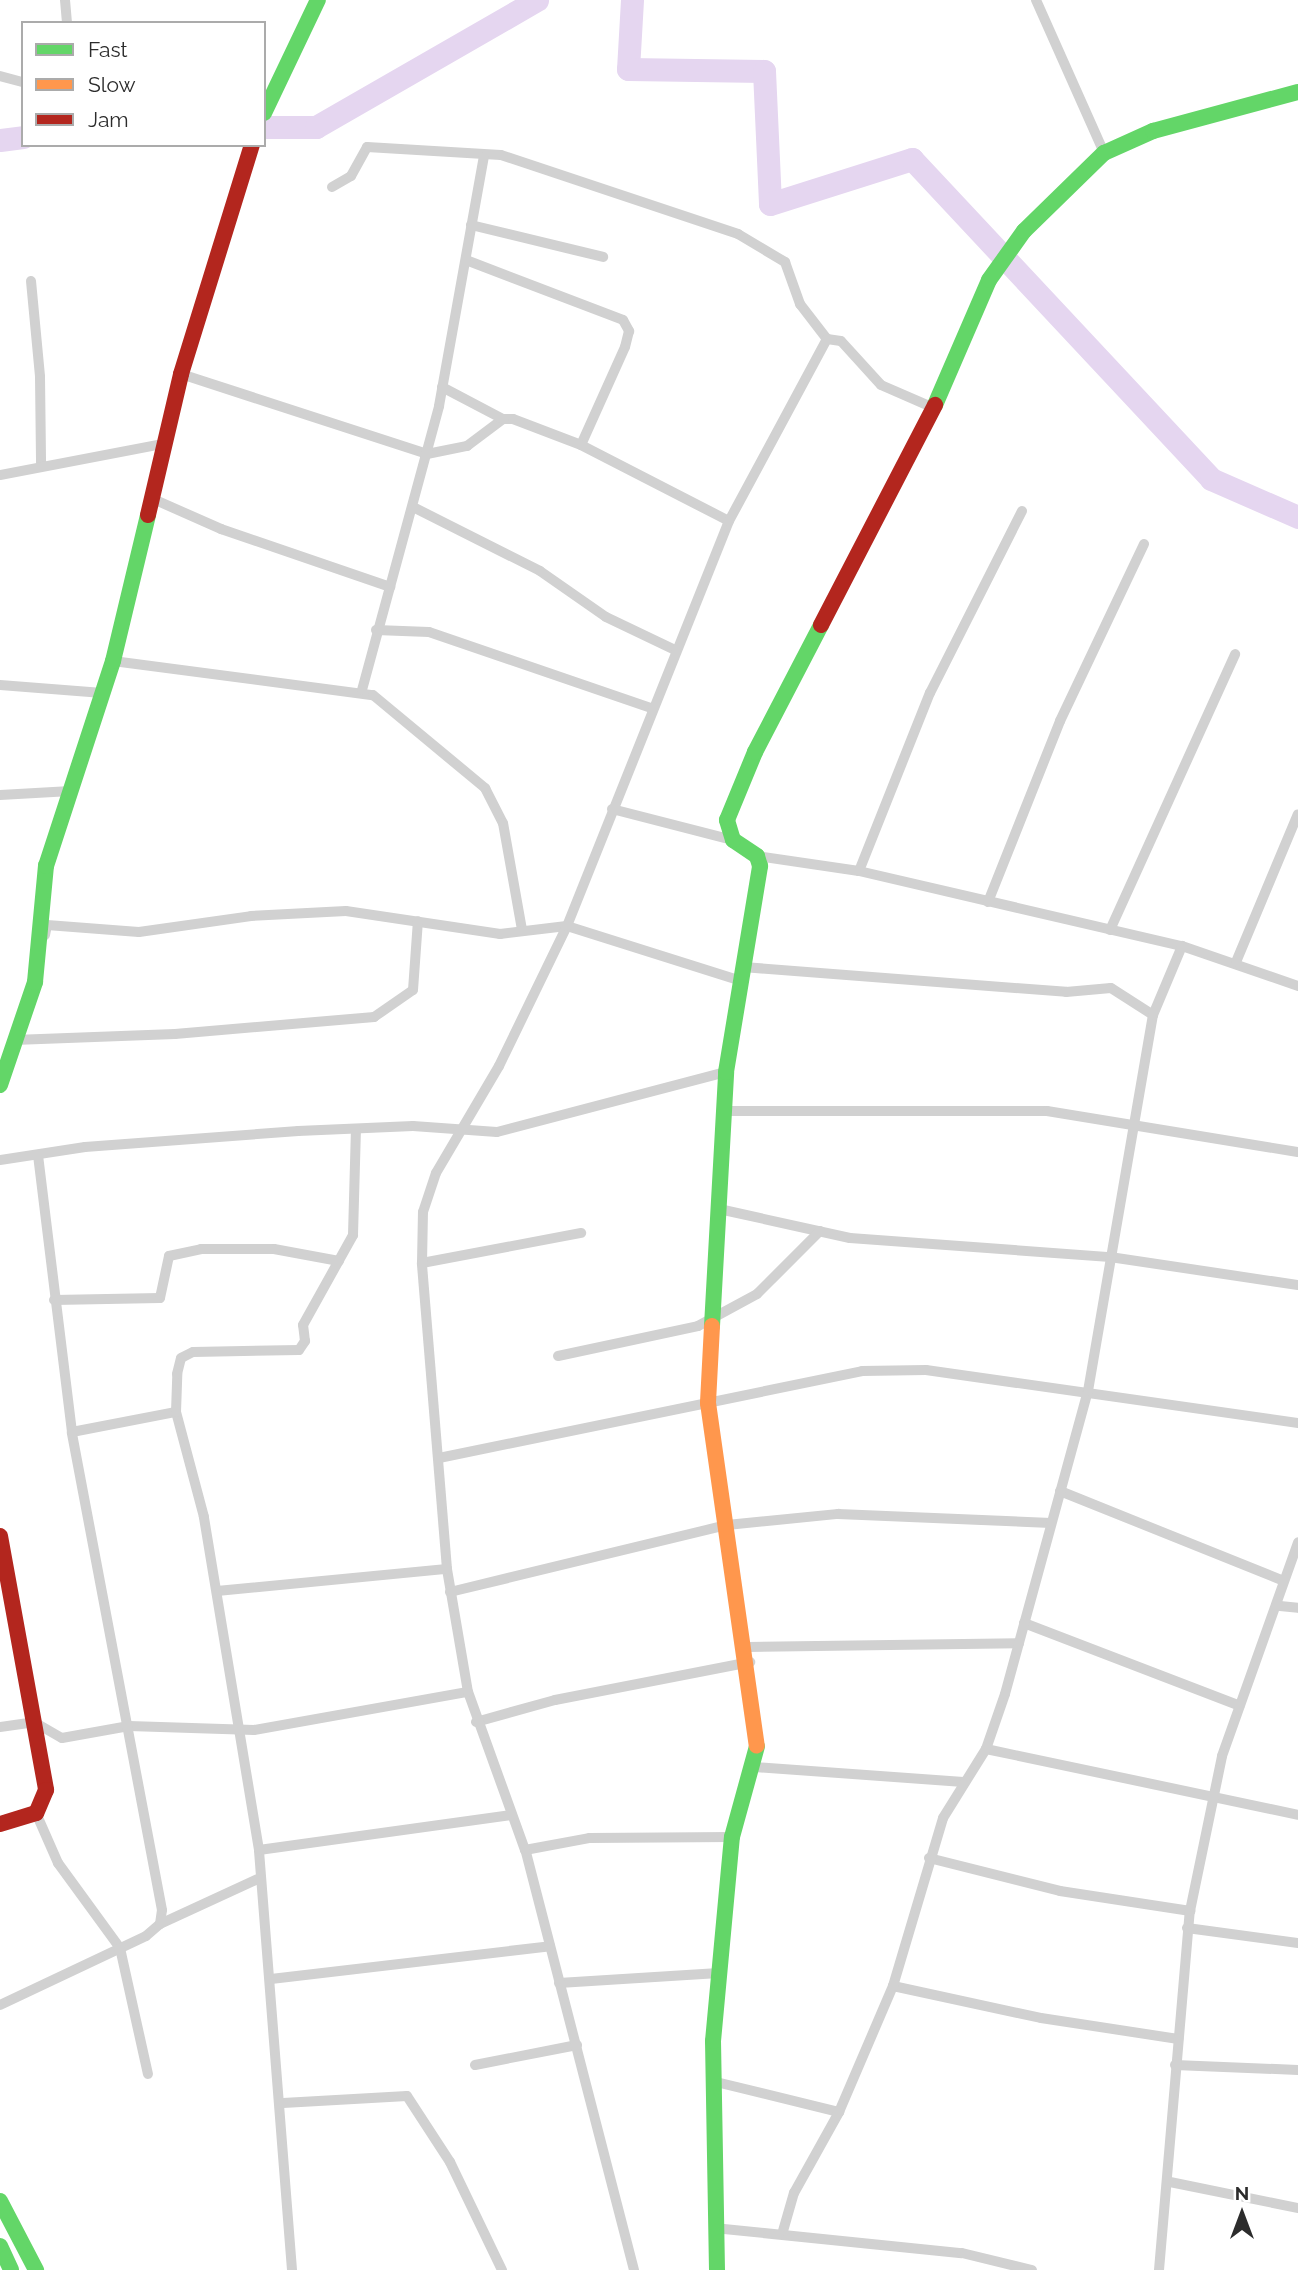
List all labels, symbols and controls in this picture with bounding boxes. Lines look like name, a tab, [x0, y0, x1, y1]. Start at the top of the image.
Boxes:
legend	[21, 21, 266, 147]
text: Fast	[88, 37, 128, 62]
text: Slow	[88, 72, 136, 97]
text: Jam	[88, 107, 129, 132]
north arrow	[1207, 2179, 1277, 2249]
text: N	[1235, 2182, 1249, 2204]

